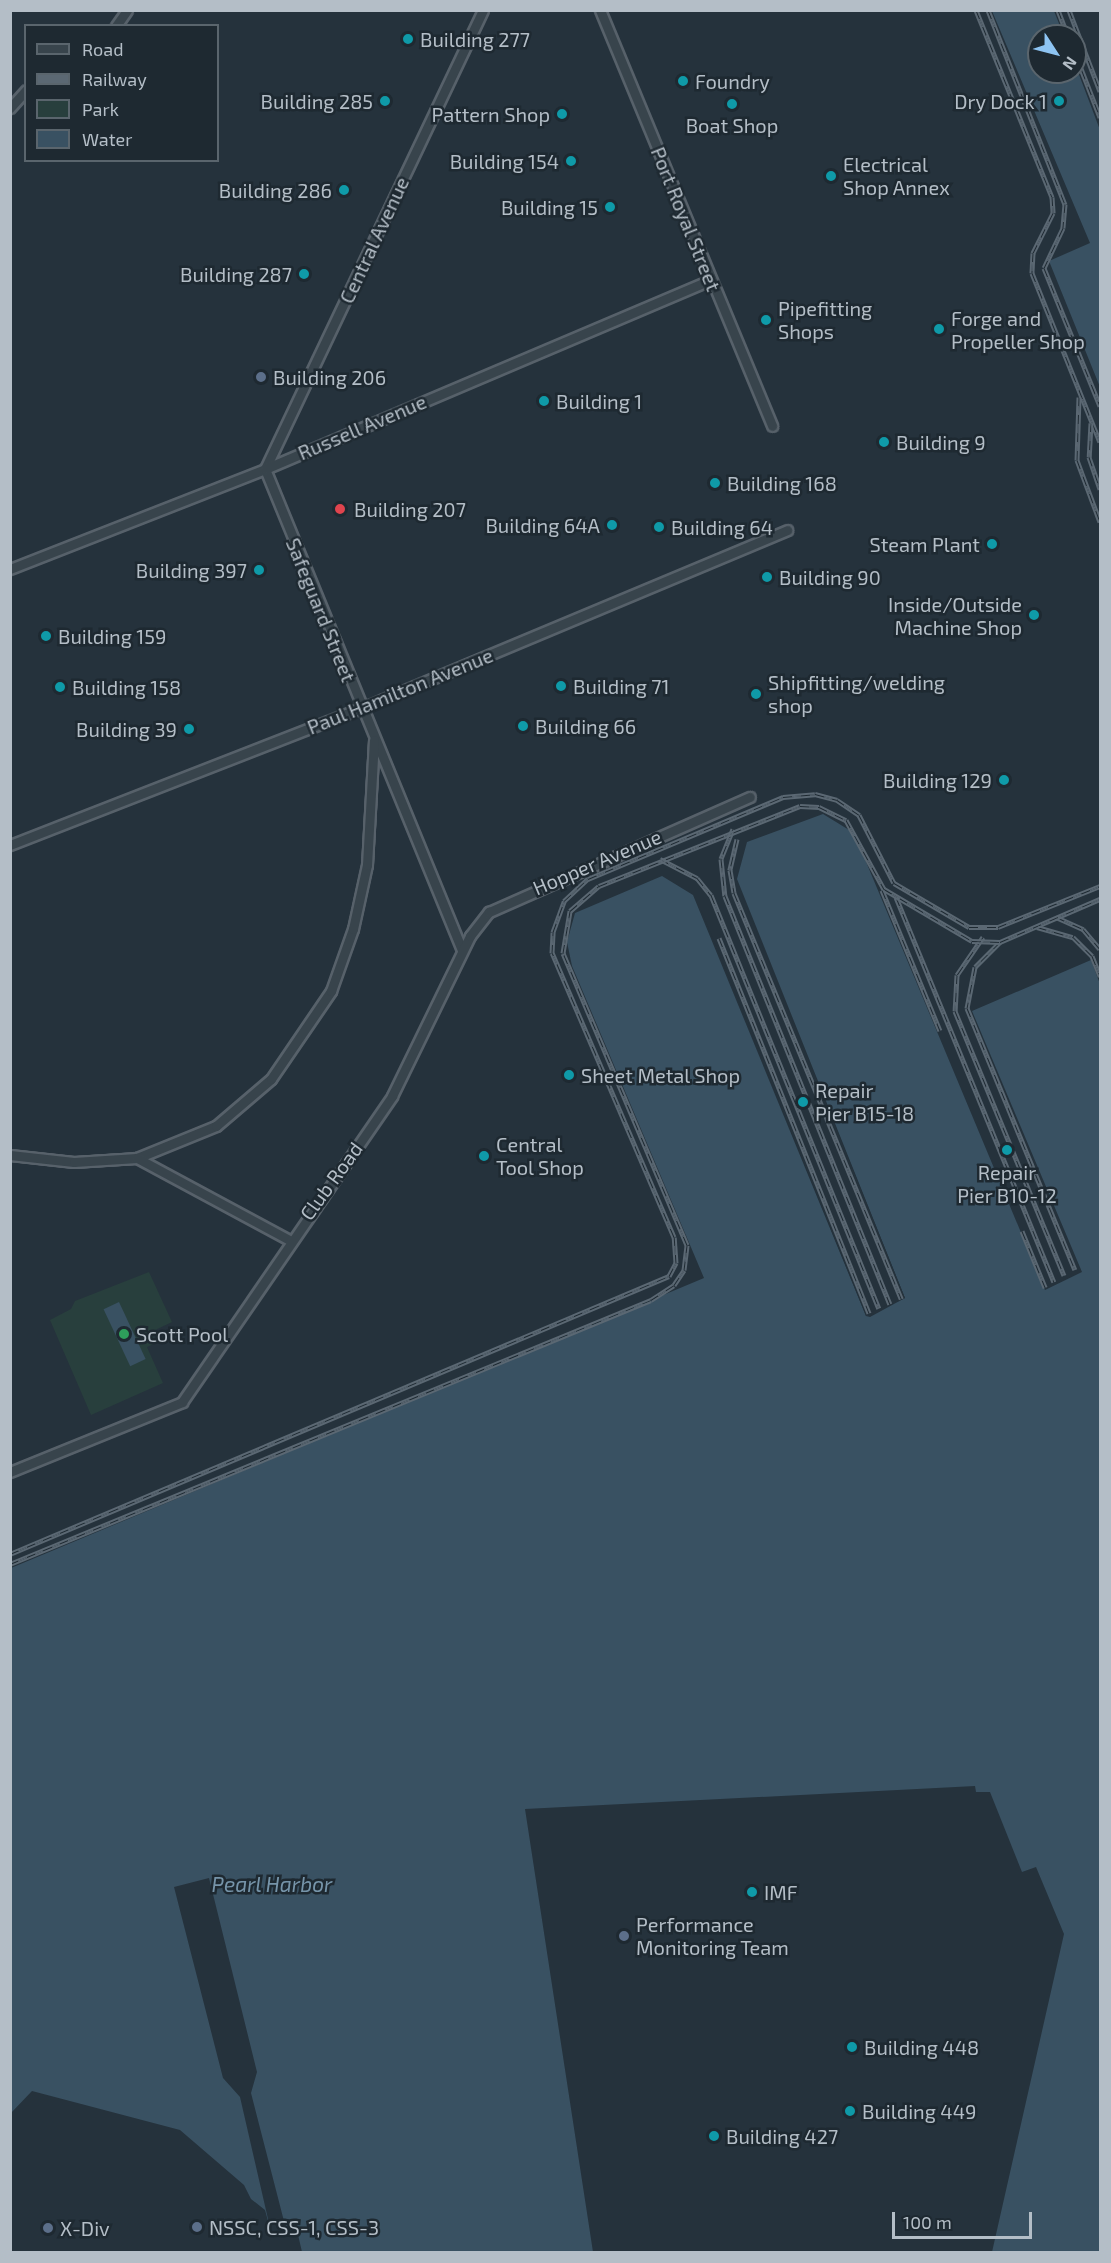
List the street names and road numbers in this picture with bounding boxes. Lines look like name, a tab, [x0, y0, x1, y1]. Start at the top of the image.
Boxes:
street label: Port Royal Street	[646, 143, 726, 295]
street label: Central Avenue	[334, 172, 414, 308]
street label: Russell Avenue	[294, 389, 430, 465]
street label: Safeguard Street	[281, 534, 361, 686]
street label: Paul Hamilton Avenue	[303, 643, 497, 739]
street label: Hopper Avenue	[529, 824, 665, 900]
street label: Club Road	[295, 1137, 367, 1225]

